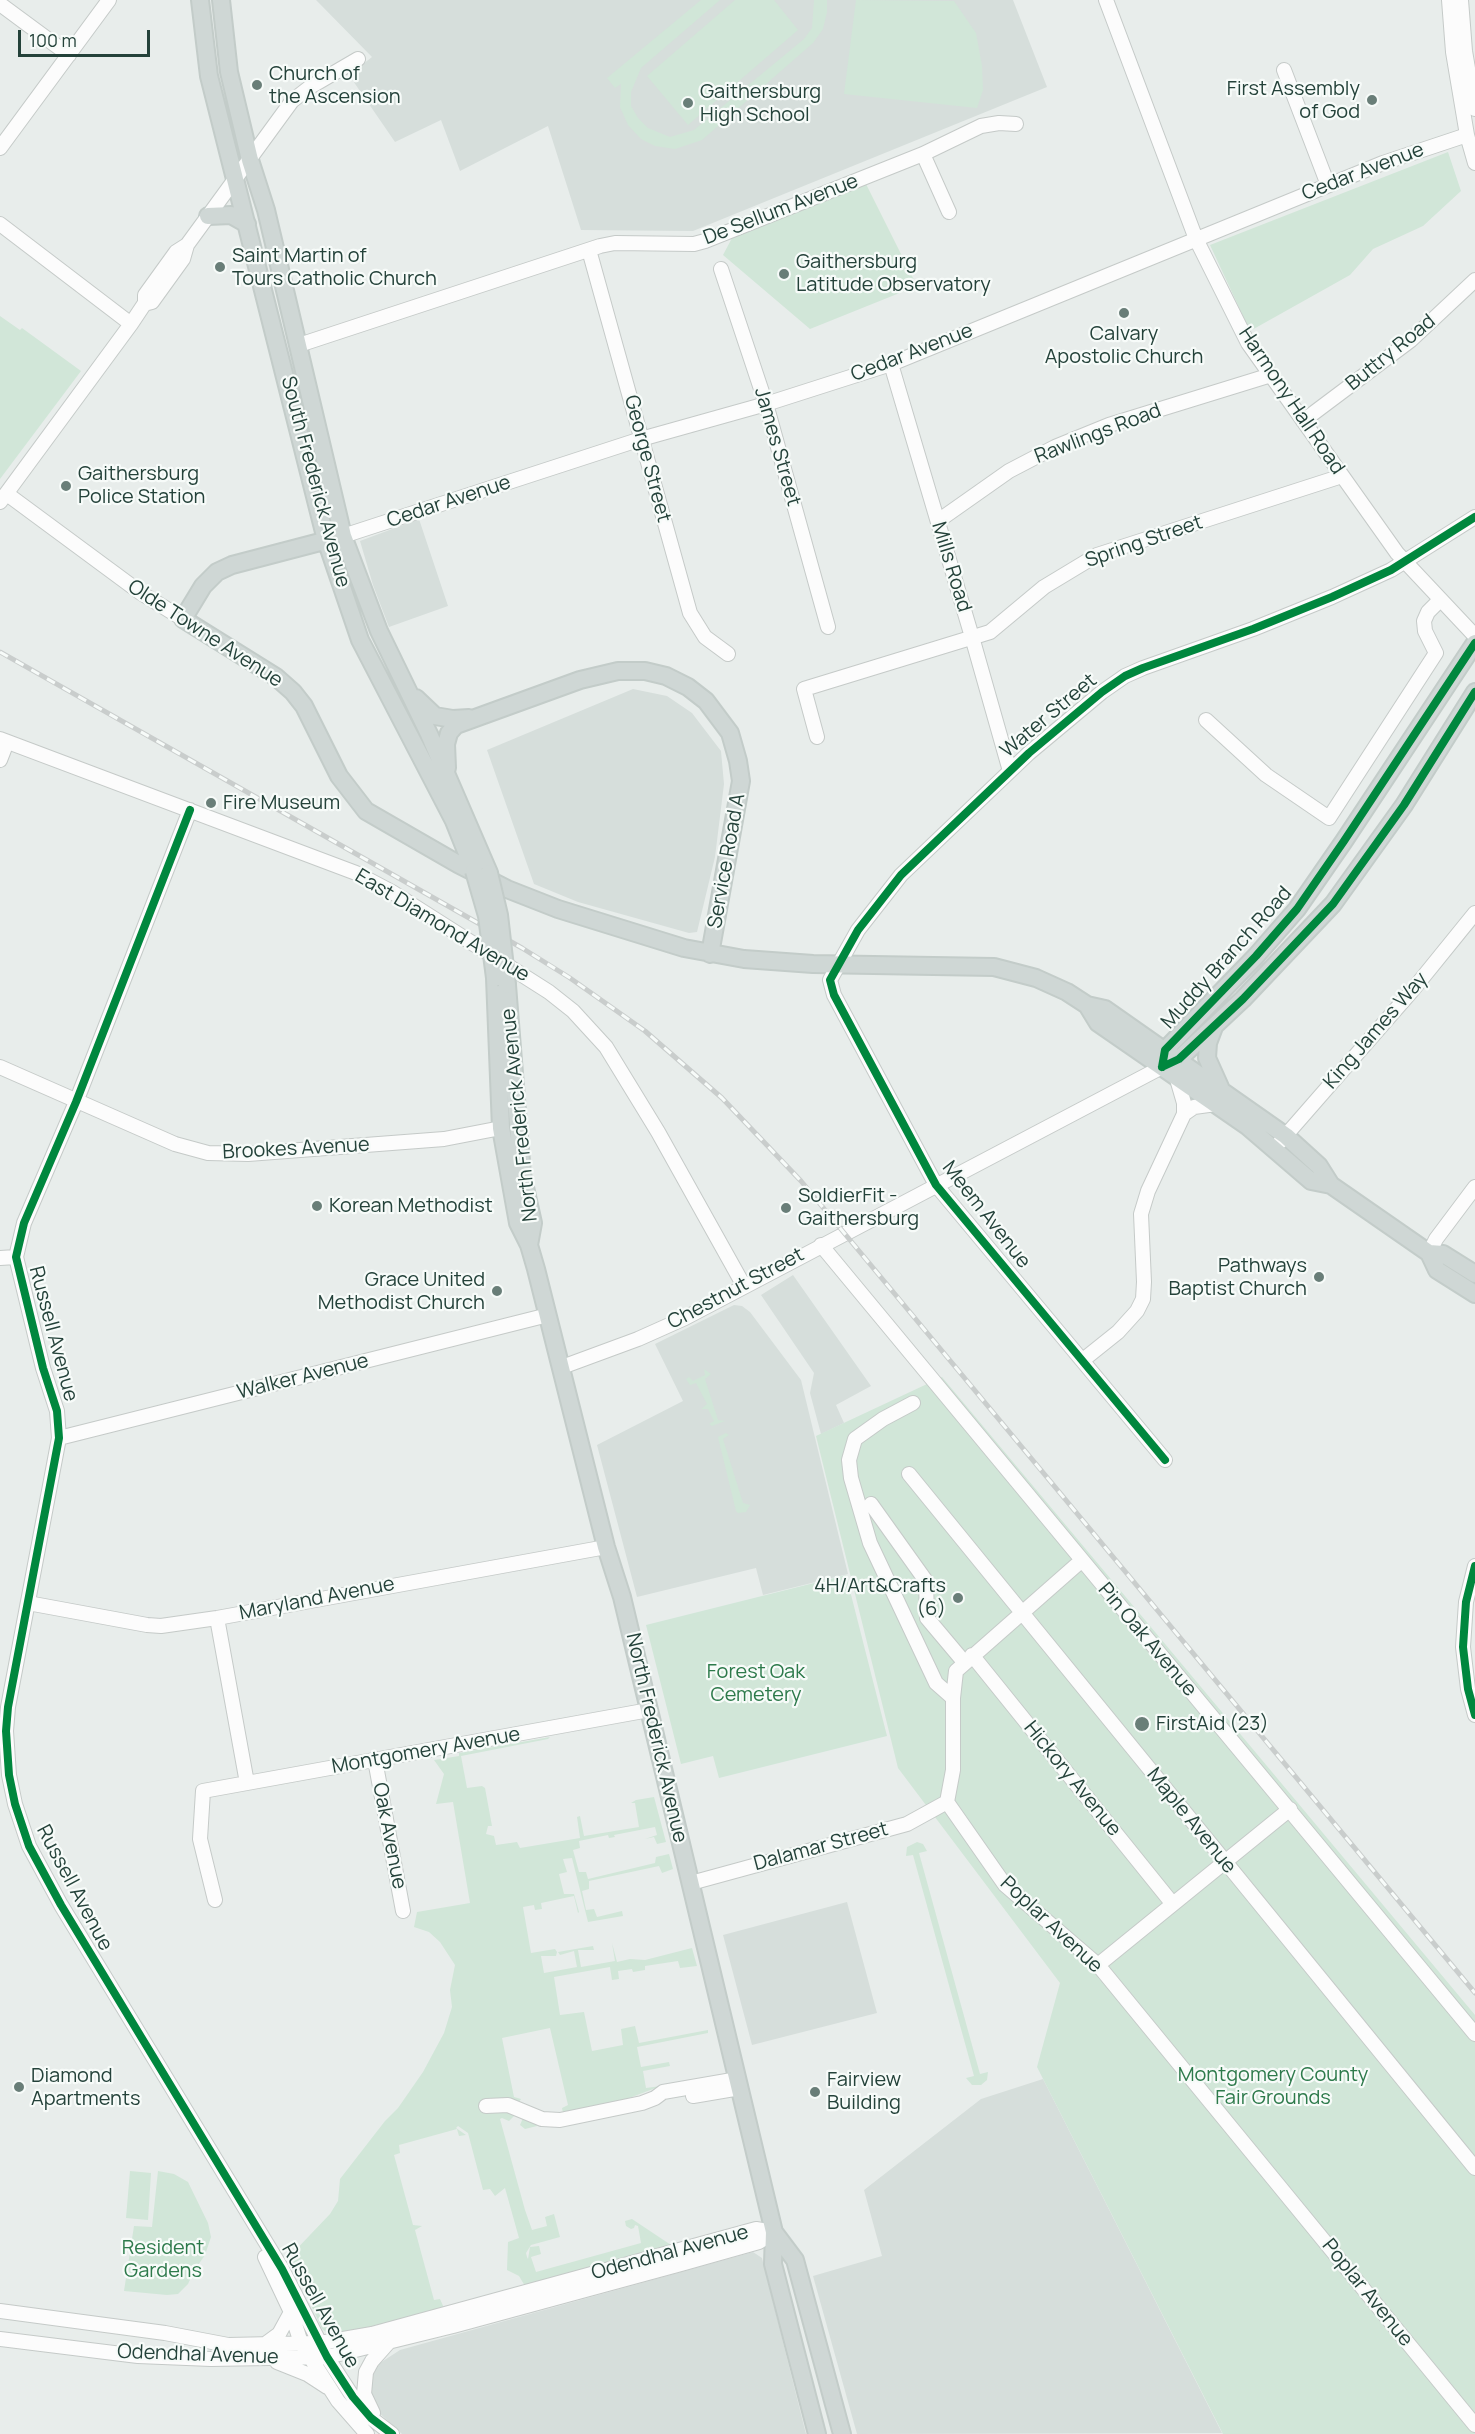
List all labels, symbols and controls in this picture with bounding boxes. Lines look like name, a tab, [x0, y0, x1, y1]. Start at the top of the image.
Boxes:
scale bar	[21, 18, 153, 56]
text: 100 m	[29, 28, 77, 52]
place label: Church of the Ascension	[269, 62, 401, 109]
place label: First Assembly of God	[1227, 77, 1360, 124]
marker: Church of the Ascension	[250, 78, 264, 92]
place label: Gaithersburg High School	[700, 80, 821, 127]
marker: First Assembly of God	[1365, 93, 1379, 107]
marker: Gaithersburg High School	[681, 96, 695, 110]
street label: Cedar Avenue	[1299, 138, 1427, 206]
street label: De Sellum Avenue	[700, 169, 862, 251]
place label: Saint Martin of Tours Catholic Church	[232, 244, 437, 291]
place label: Gaithersburg Latitude Observatory	[796, 250, 991, 297]
marker: Saint Martin of Tours Catholic Church	[213, 260, 227, 274]
marker: Gaithersburg Latitude Observatory	[777, 267, 791, 281]
marker: Calvary Apostolic Church	[1117, 306, 1131, 320]
street label: Buttry Road	[1341, 310, 1441, 396]
street label: Cedar Avenue	[848, 319, 976, 387]
place label: Calvary Apostolic Church	[1045, 322, 1203, 369]
street label: Harmony Hall Road	[1233, 323, 1349, 479]
street label: South Frederick Avenue	[275, 374, 355, 590]
street label: James Street	[749, 385, 805, 509]
street label: George Street	[618, 393, 676, 525]
street label: Rawlings Road	[1031, 399, 1165, 469]
place label: Gaithersburg Police Station	[78, 462, 205, 509]
street label: Cedar Avenue	[384, 471, 514, 533]
marker: Gaithersburg Police Station	[59, 479, 73, 493]
street label: Spring Street	[1082, 511, 1206, 573]
street label: Mills Road	[926, 519, 976, 615]
street label: Olde Towne Avenue	[123, 575, 287, 693]
street label: Water Street	[996, 669, 1102, 763]
place label: Fire Museum	[223, 791, 340, 815]
street label: Service Road A	[703, 792, 751, 930]
marker: Fire Museum	[204, 796, 218, 810]
street label: East Diamond Avenue	[350, 864, 534, 988]
street label: Muddy Branch Road	[1157, 882, 1297, 1034]
street label: King James Way	[1319, 968, 1433, 1094]
street label: North Frederick Avenue	[497, 1007, 543, 1223]
street label: Brookes Avenue	[222, 1133, 370, 1165]
street label: Meem Avenue	[937, 1157, 1035, 1273]
place label: SoldierFit - Gaithersburg	[798, 1184, 919, 1231]
place label: Korean Methodist	[329, 1194, 493, 1218]
marker: Korean Methodist	[310, 1199, 324, 1213]
marker: SoldierFit - Gaithersburg	[779, 1201, 793, 1215]
street label: Chestnut Street	[664, 1243, 808, 1335]
place label: Pathways Baptist Church	[1169, 1254, 1307, 1301]
street label: Russell Avenue	[23, 1264, 83, 1404]
place label: Grace United Methodist Church	[318, 1268, 485, 1315]
marker: Pathways Baptist Church	[1312, 1270, 1326, 1284]
marker: Grace United Methodist Church	[490, 1284, 504, 1298]
street label: Walker Avenue	[235, 1349, 371, 1405]
street label: Maryland Avenue	[237, 1572, 397, 1626]
place label: 4H/Art&Crafts (6)	[814, 1574, 946, 1621]
street label: Pin Oak Avenue	[1093, 1578, 1201, 1702]
marker: 4H/Art&Crafts (6)	[951, 1591, 965, 1605]
street label: North Frederick Avenue	[620, 1631, 692, 1845]
park label: Forest Oak Cemetery	[707, 1660, 805, 1707]
place label: FirstAid (23)	[1156, 1712, 1269, 1736]
marker: FirstAid (23)	[1133, 1715, 1151, 1733]
street label: Hickory Avenue	[1018, 1717, 1126, 1841]
street label: Montgomery Avenue	[330, 1723, 522, 1779]
street label: Maple Avenue	[1141, 1763, 1241, 1879]
street label: Oak Avenue	[367, 1781, 411, 1891]
street label: Dalamar Street	[751, 1818, 891, 1876]
street label: Russell Avenue	[31, 1821, 117, 1955]
street label: Poplar Avenue	[995, 1872, 1107, 1978]
park label: Montgomery County Fair Grounds	[1178, 2063, 1368, 2110]
place label: Diamond Apartments	[31, 2064, 141, 2111]
place label: Fairview Building	[827, 2068, 901, 2115]
marker: Diamond Apartments	[12, 2080, 26, 2094]
marker: Fairview Building	[808, 2085, 822, 2099]
street label: Odendhal Avenue	[589, 2221, 751, 2285]
street label: Poplar Avenue	[1316, 2234, 1418, 2352]
park label: Resident Gardens	[122, 2236, 204, 2283]
street label: Russell Avenue	[276, 2239, 364, 2373]
street label: Odendhal Avenue	[117, 2340, 279, 2370]

